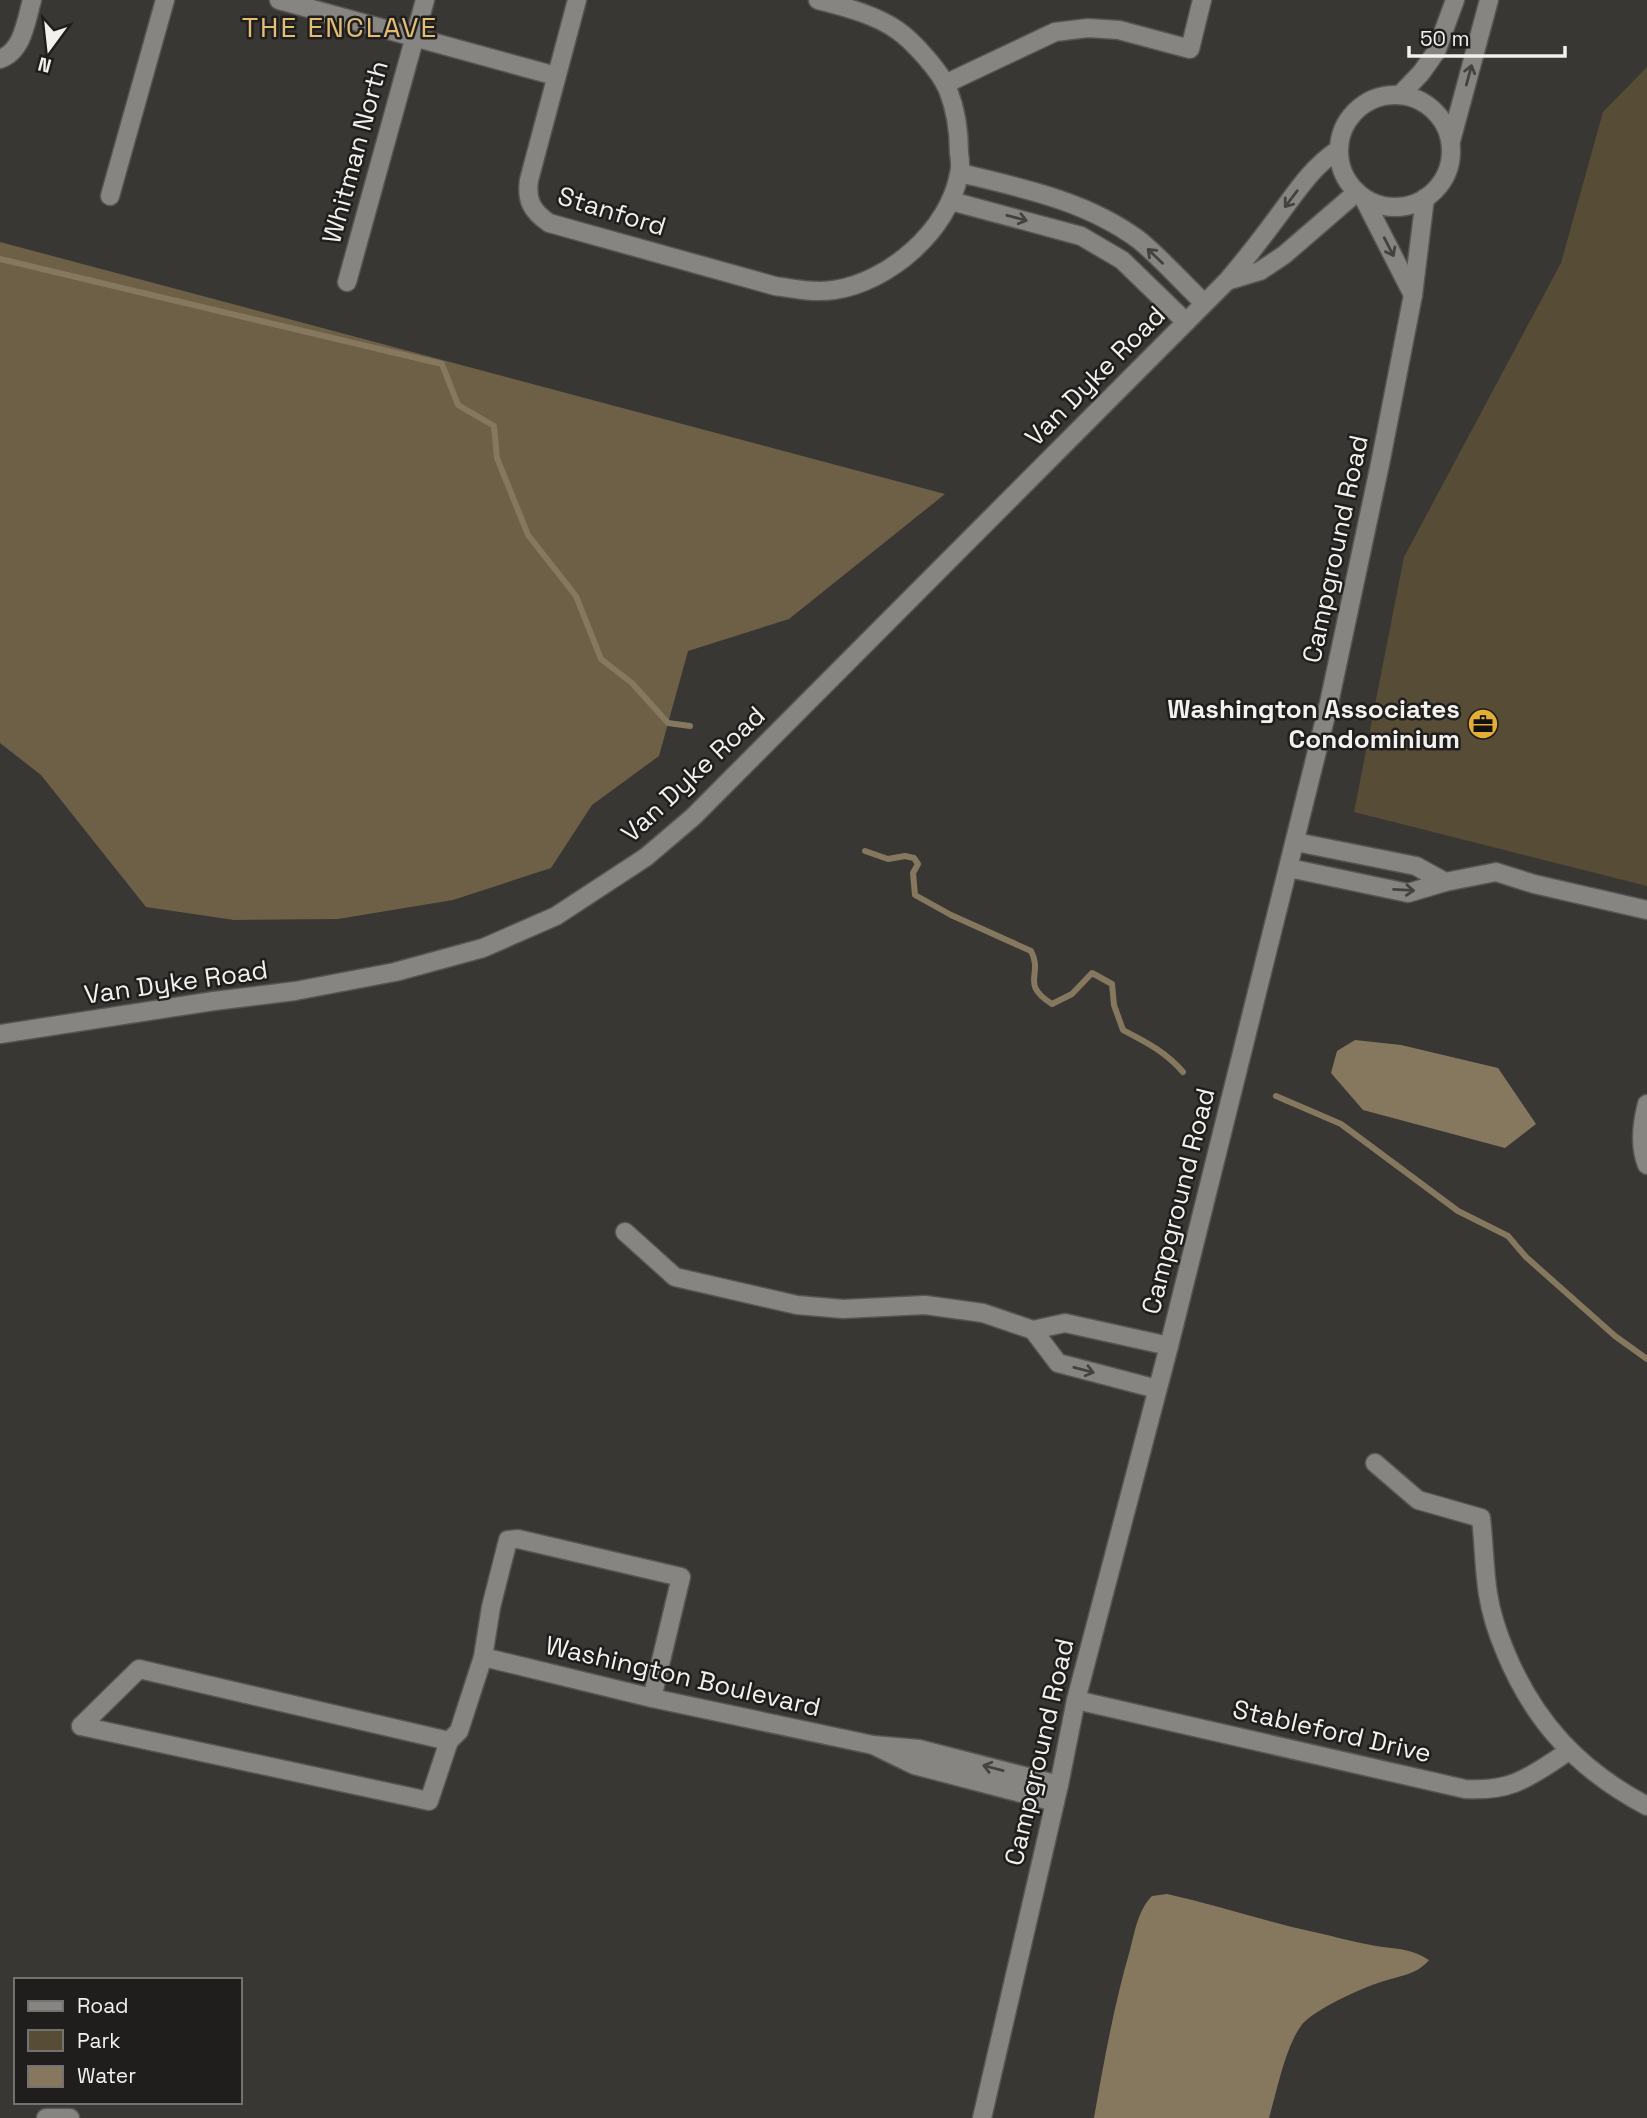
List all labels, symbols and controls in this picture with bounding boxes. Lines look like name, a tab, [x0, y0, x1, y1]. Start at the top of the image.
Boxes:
district label: THE ENCLAVE	[242, 9, 438, 45]
north arrow	[14, 14, 84, 84]
scale bar	[1409, 14, 1565, 58]
text: 50 m	[1420, 25, 1470, 52]
text: N	[35, 51, 54, 79]
street label: Whitman North	[314, 57, 396, 247]
one-way arrow	[1463, 64, 1476, 87]
street label: Stanford	[554, 178, 670, 244]
one-way arrow	[1284, 189, 1299, 208]
one-way arrow	[1005, 212, 1028, 225]
one-way arrow	[1382, 236, 1396, 257]
one-way arrow	[1147, 248, 1164, 265]
street label: Van Dyke Road	[1018, 299, 1172, 453]
street label: Campground Road	[1294, 432, 1376, 666]
place label: Washington Associates Condominium	[1167, 692, 1460, 756]
street label: Van Dyke Road	[614, 698, 772, 850]
office icon: Washington Associates Condominium	[1466, 707, 1500, 741]
one-way arrow	[1392, 884, 1415, 897]
street label: Van Dyke Road	[82, 952, 270, 1012]
street label: Campground Road	[1133, 1084, 1223, 1318]
one-way arrow	[1073, 1364, 1095, 1377]
street label: Washington Boulevard	[542, 1628, 824, 1724]
street label: Campground Road	[996, 1635, 1082, 1869]
street label: Stableford Drive	[1229, 1692, 1435, 1770]
one-way arrow	[982, 1761, 1004, 1774]
legend	[14, 1978, 242, 2104]
text: Road	[77, 1992, 129, 2019]
text: Park	[77, 2027, 121, 2054]
text: Water	[77, 2062, 136, 2089]

